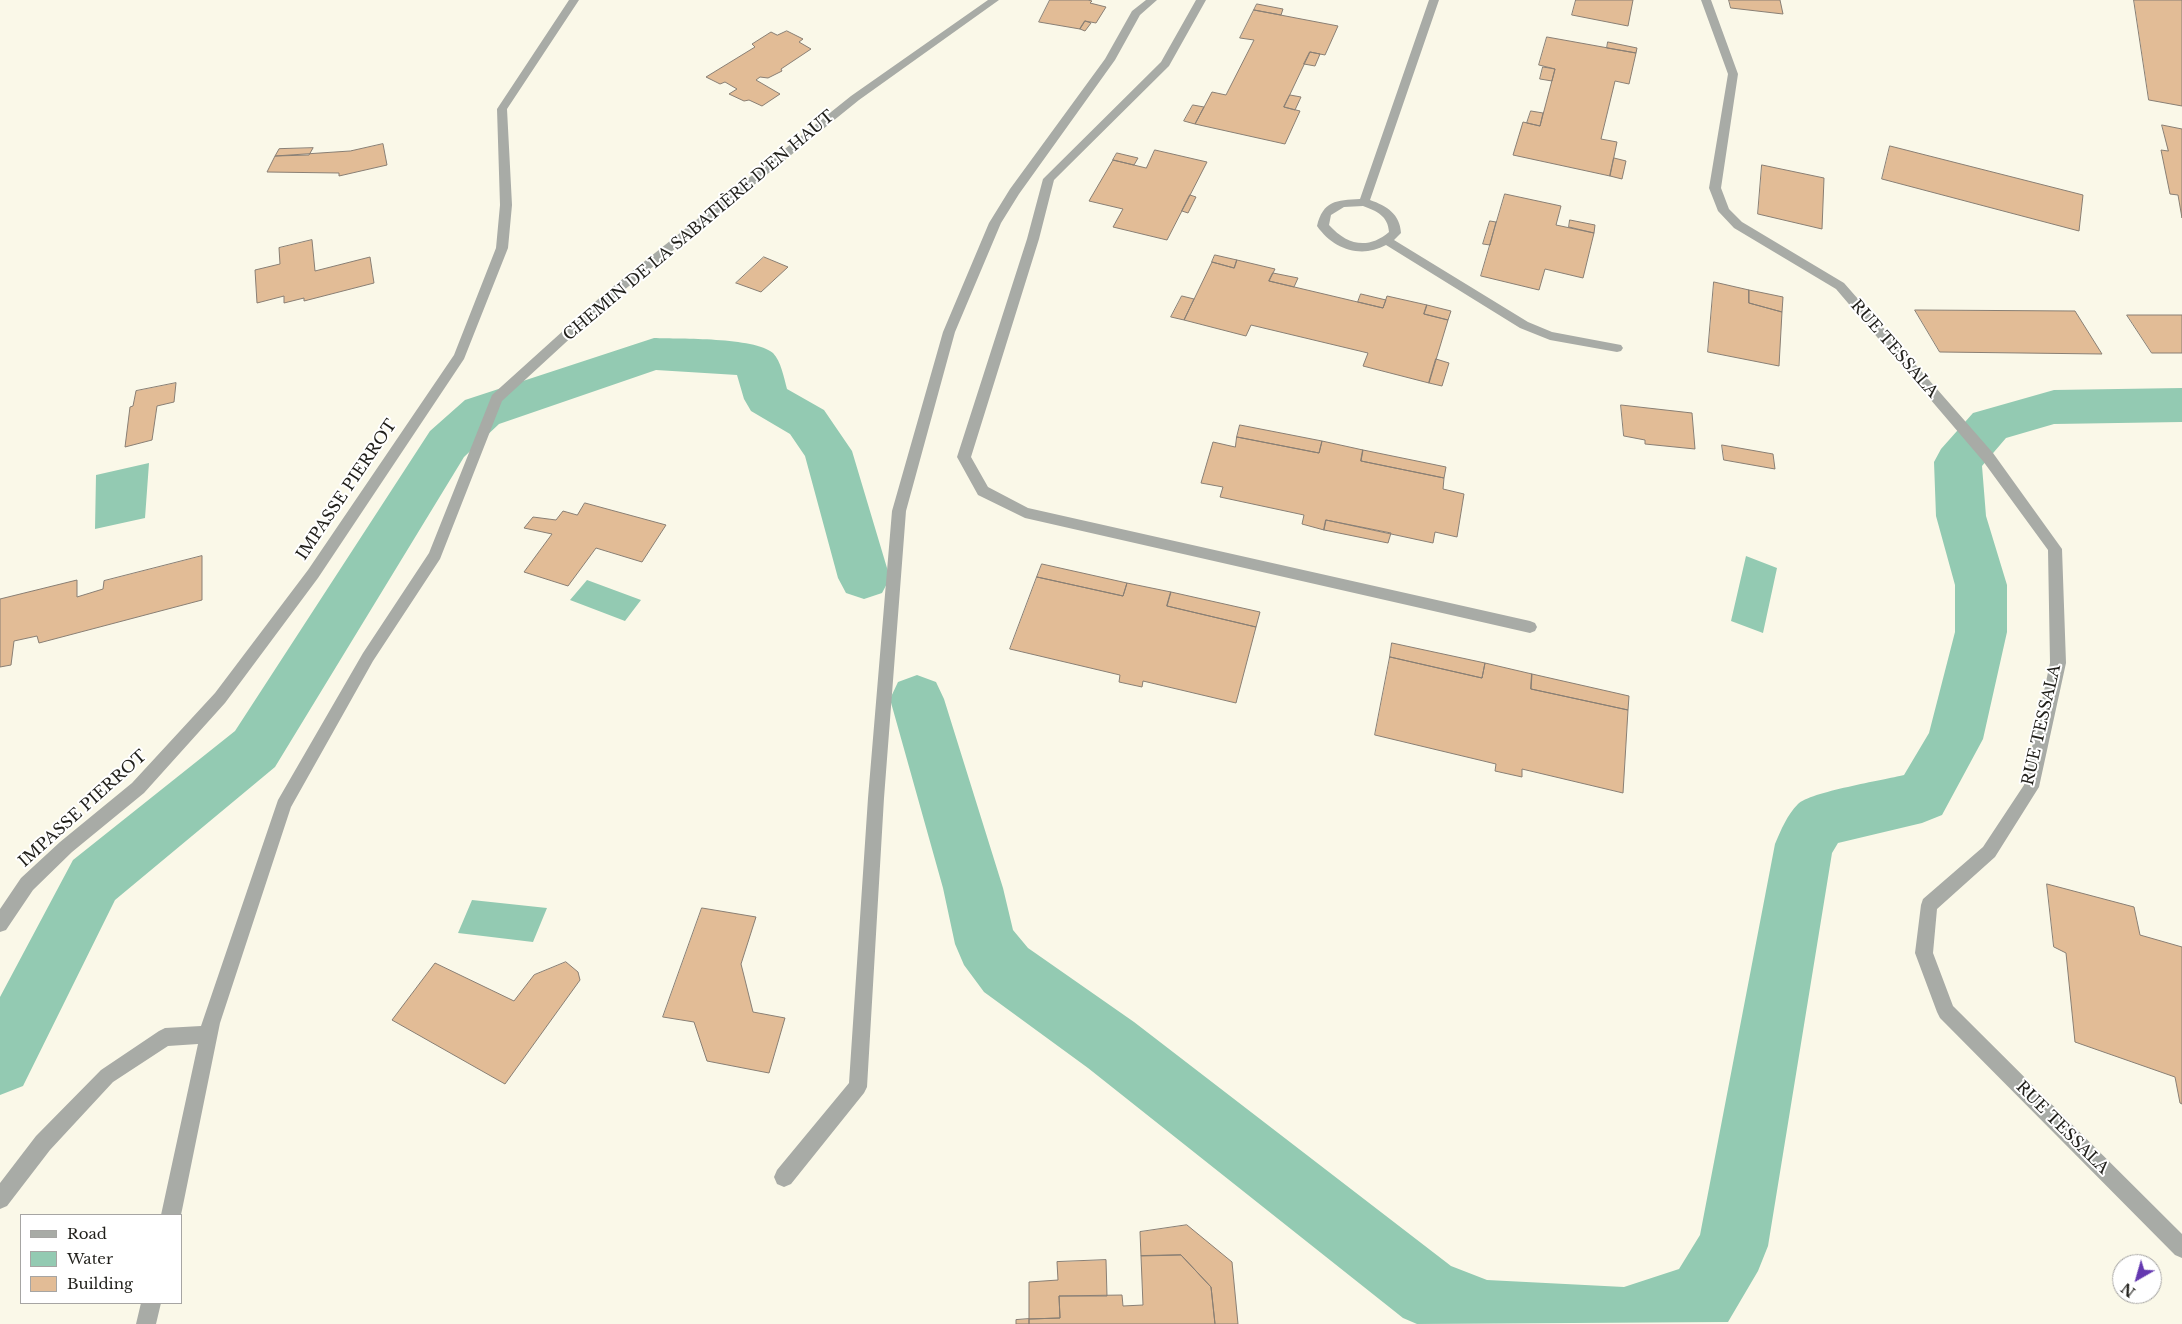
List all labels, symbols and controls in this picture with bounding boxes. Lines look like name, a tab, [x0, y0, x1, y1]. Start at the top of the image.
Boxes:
street label: CHEMIN DE LA SABATIÈRE D'EN HAUT	[560, 107, 838, 345]
street label: RUE TESSALA	[1846, 296, 1942, 402]
street label: IMPASSE PIERROT	[293, 416, 401, 564]
street label: RUE TESSALA	[2019, 663, 2065, 787]
street label: IMPASSE PIERROT	[15, 747, 151, 871]
street label: RUE TESSALA	[2012, 1078, 2112, 1178]
legend	[20, 1214, 182, 1304]
text: Road	[67, 1224, 107, 1243]
text: Water	[67, 1249, 113, 1268]
north arrow	[2112, 1254, 2162, 1304]
text: Building	[67, 1274, 133, 1293]
text: N	[2118, 1279, 2139, 1301]

